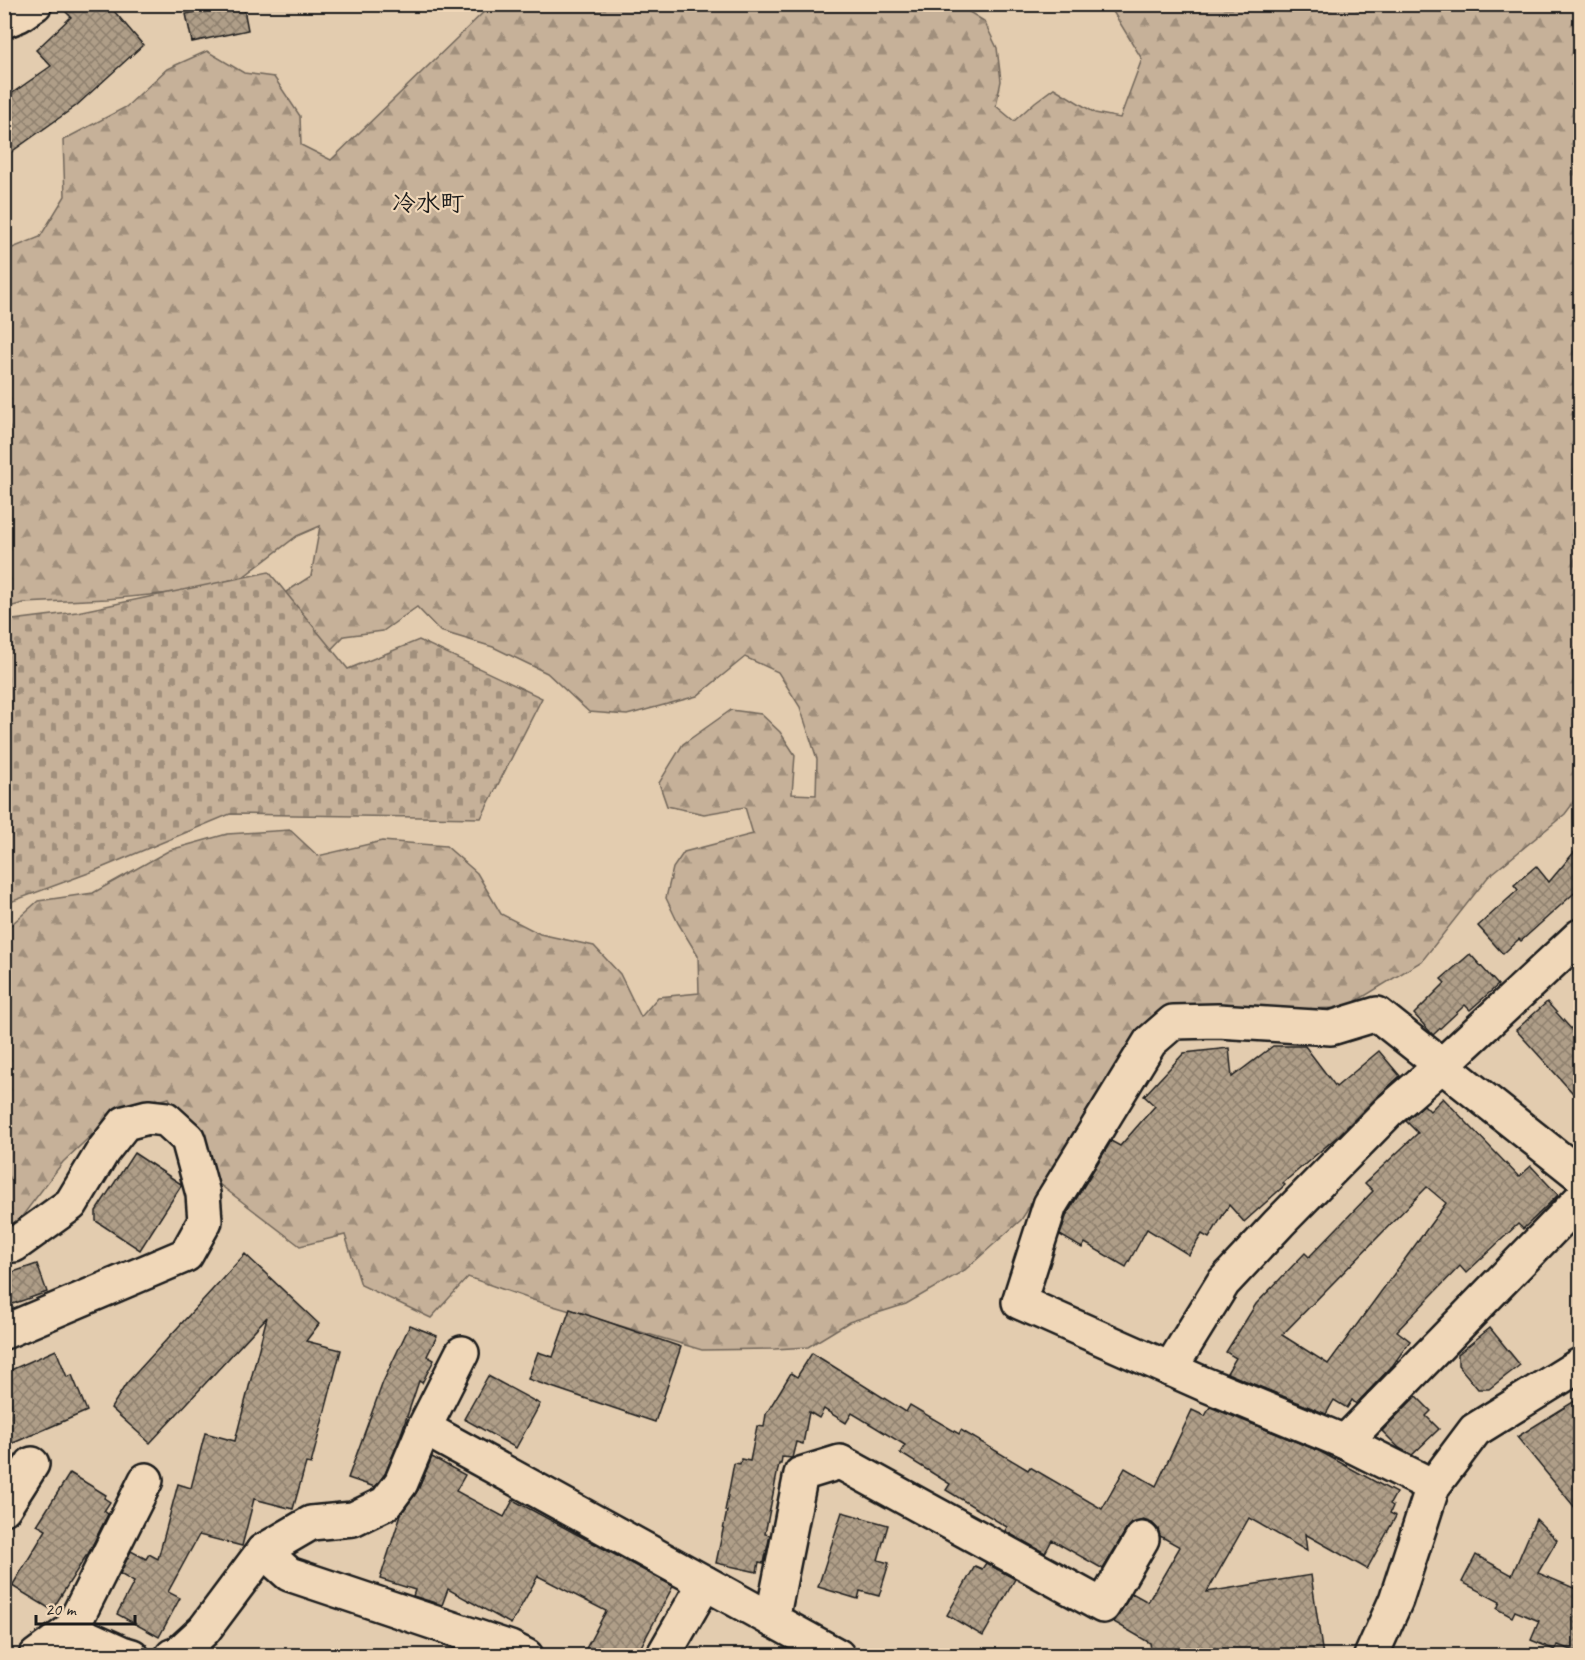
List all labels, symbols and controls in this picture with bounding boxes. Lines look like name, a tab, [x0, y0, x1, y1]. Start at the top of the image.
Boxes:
district label: 冷水町	[392, 188, 464, 218]
scale bar	[36, 1588, 135, 1626]
text: 20 m	[45, 1598, 78, 1620]

